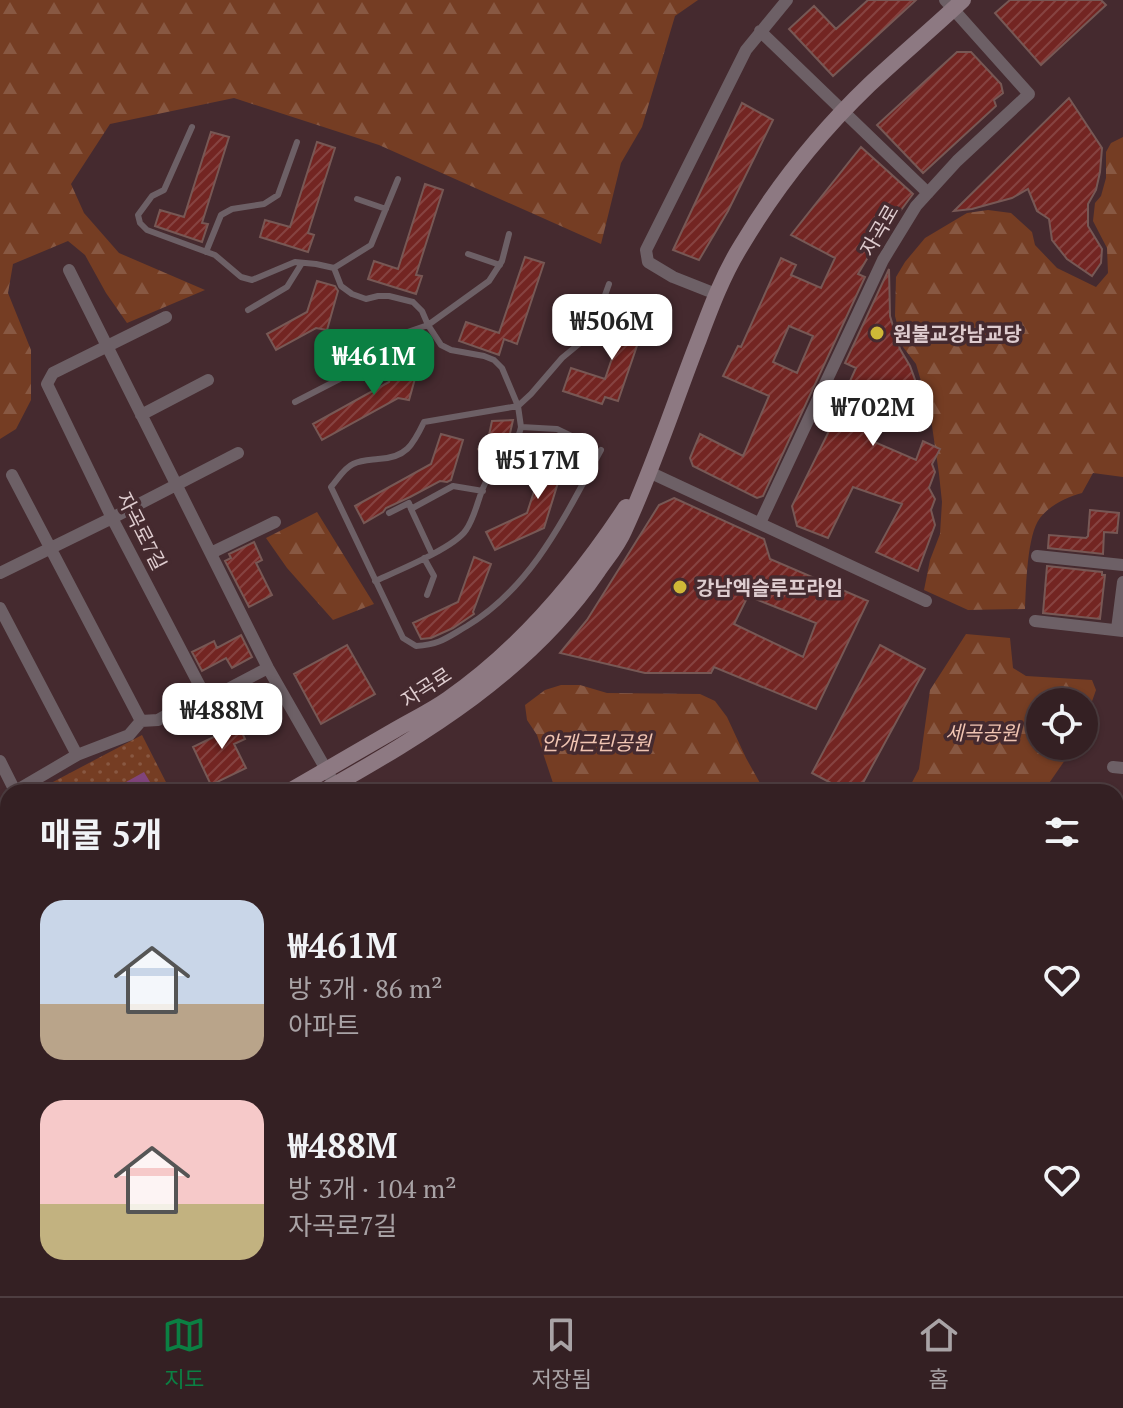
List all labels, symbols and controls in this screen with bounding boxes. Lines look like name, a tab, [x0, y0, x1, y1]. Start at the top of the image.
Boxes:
street label: 자곡로	[854, 199, 904, 261]
pin: ₩506M	[556, 294, 668, 362]
text: ₩506M	[570, 303, 654, 337]
place label: 원불교강남교당	[893, 320, 1022, 347]
marker: 원불교강남교당	[868, 324, 886, 342]
pin: ₩461M	[318, 329, 430, 397]
text: ₩461M	[332, 338, 416, 372]
pin: ₩702M	[817, 380, 929, 448]
text: ₩702M	[831, 389, 915, 423]
pin: ₩517M	[482, 433, 594, 501]
text: ₩517M	[496, 442, 580, 476]
street label: 자곡로7길	[111, 487, 173, 575]
place label: 강남엑슬루프라임	[696, 574, 843, 601]
marker: 강남엑슬루프라임	[671, 578, 689, 596]
street label: 자곡로	[395, 661, 457, 713]
pin: ₩488M	[166, 683, 278, 751]
map controls	[1026, 688, 1098, 760]
button: locate	[1026, 688, 1098, 760]
text: ₩488M	[180, 692, 264, 726]
park label: 세곡공원	[945, 719, 1020, 746]
park label: 안개근린공원	[541, 729, 653, 756]
icon: filters	[1040, 810, 1084, 854]
text: 매물 5개	[40, 812, 162, 857]
text: ₩461M	[288, 923, 397, 968]
icon: home	[104, 932, 200, 1028]
icon: heart	[1040, 958, 1084, 1002]
text: 방 3개 · 86 m²	[288, 971, 443, 1005]
text: 아파트	[288, 1008, 360, 1042]
text: ₩488M	[288, 1123, 397, 1168]
icon: home	[104, 1132, 200, 1228]
icon: heart	[1040, 1158, 1084, 1202]
text: 방 3개 · 104 m²	[288, 1171, 456, 1205]
text: 자곡로7길	[288, 1208, 398, 1242]
tab: 지도	[162, 1313, 206, 1393]
tab: 저장됨	[531, 1313, 592, 1393]
tab: 홈	[917, 1313, 961, 1393]

